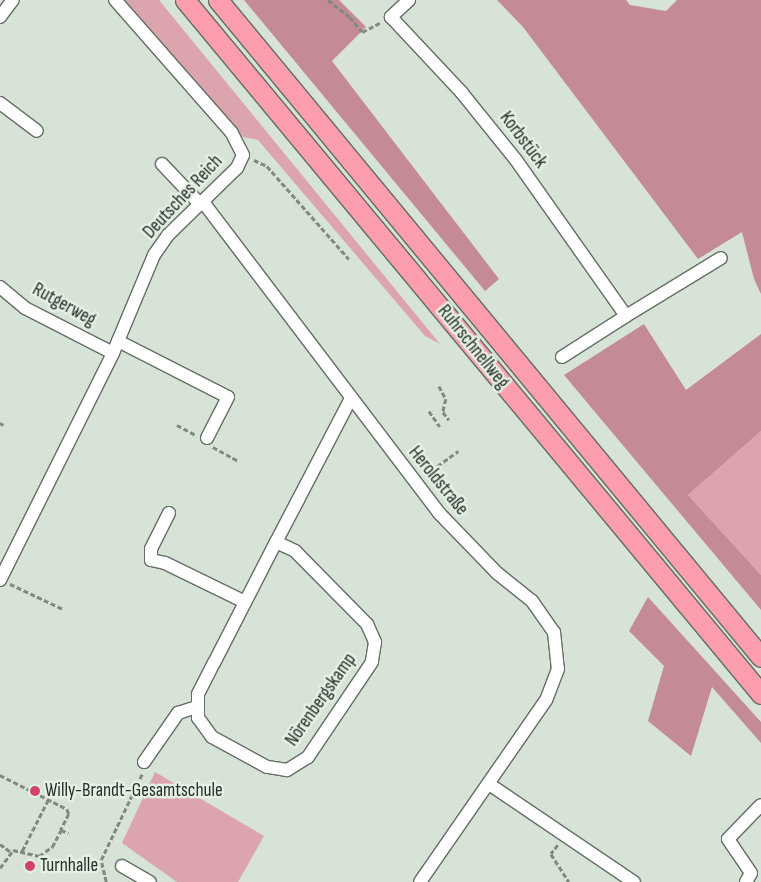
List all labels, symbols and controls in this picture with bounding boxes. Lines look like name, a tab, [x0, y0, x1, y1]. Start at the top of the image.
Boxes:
street label: Korbstück	[494, 107, 552, 173]
street label: Deutsches Reich	[138, 150, 228, 244]
street label: Rutgerweg	[28, 278, 100, 332]
street label: Ruhrschnellweg	[432, 300, 514, 394]
street label: Heroldstraße	[403, 442, 473, 520]
street label: Nörenbergskamp	[281, 649, 361, 751]
place label: Willy-Brandt-Gesamtschule	[45, 780, 223, 802]
marker: Willy-Brandt-Gesamtschule	[29, 785, 41, 797]
place label: Turnhalle	[40, 855, 98, 877]
marker: Turnhalle	[24, 860, 36, 872]

